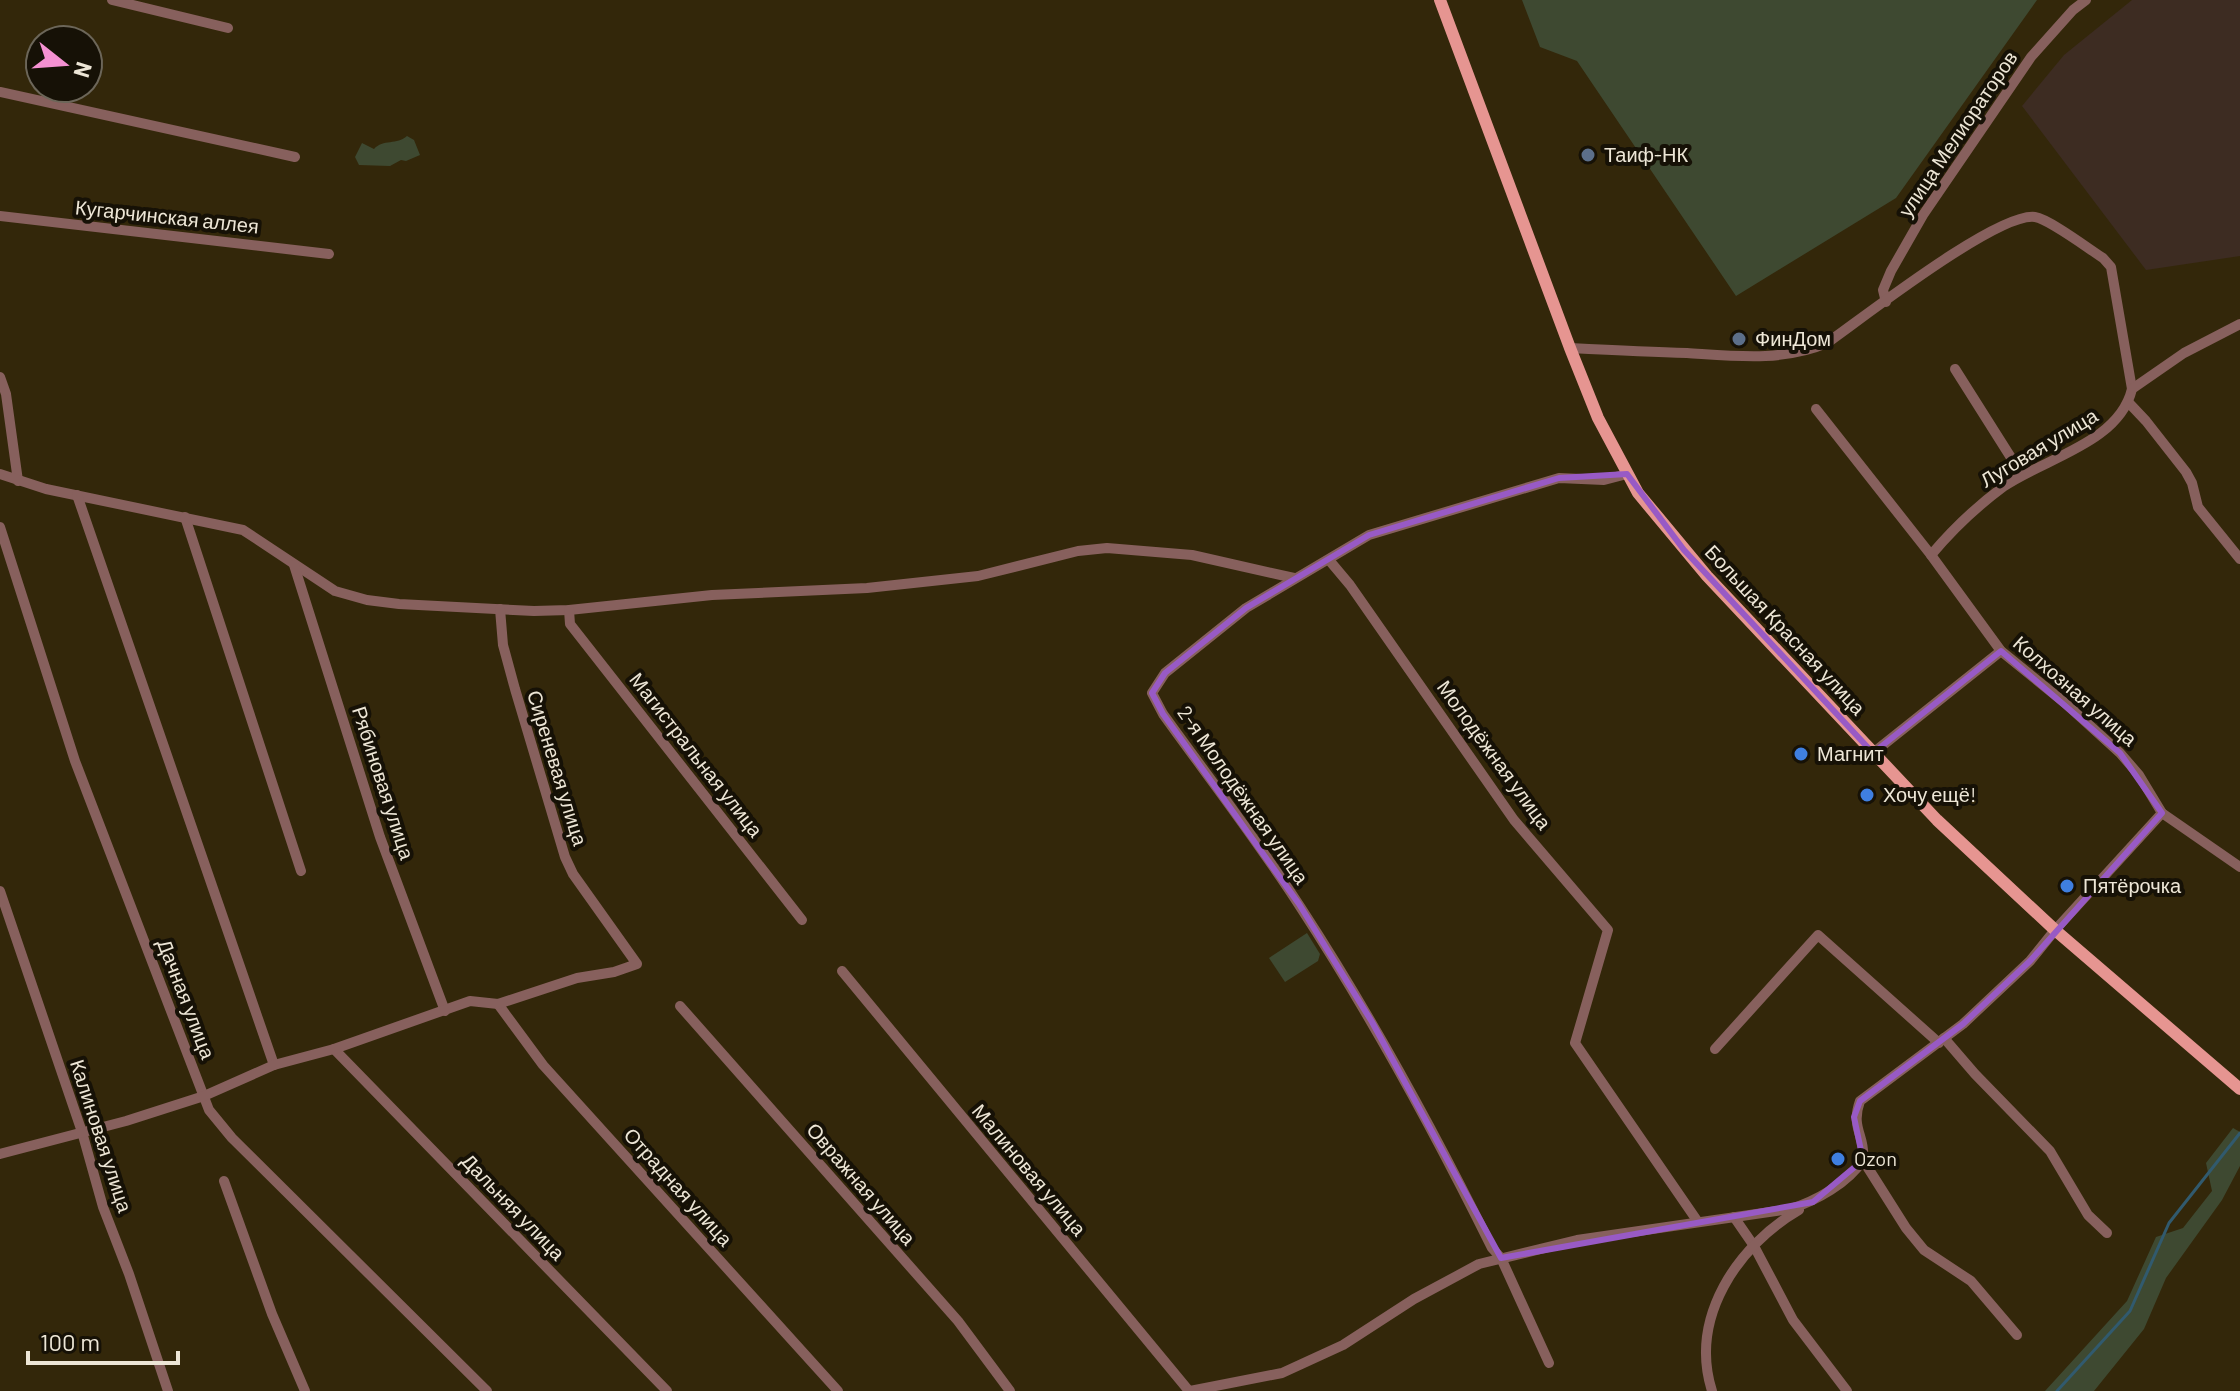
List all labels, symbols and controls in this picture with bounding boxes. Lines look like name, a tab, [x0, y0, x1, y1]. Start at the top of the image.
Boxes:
north arrow	[24, 24, 104, 104]
street label: улица Мелиораторов	[1893, 46, 2022, 221]
text: N	[70, 59, 99, 81]
place label: Таиф-НК	[1604, 142, 1688, 166]
marker: Таиф-НК	[1579, 146, 1597, 164]
street label: Кугарчинская аллея	[74, 194, 260, 238]
place label: ФинДом	[1755, 326, 1831, 350]
marker: ФинДом	[1730, 330, 1748, 348]
street label: Луговая улица	[1975, 402, 2102, 492]
street label: Большая Красная улица	[1701, 539, 1871, 720]
street label: Колхозная улица	[2009, 630, 2143, 751]
street label: Магистральная улица	[625, 667, 769, 842]
street label: Молодёжная улица	[1433, 675, 1557, 834]
street label: Сиреневая улица	[523, 687, 593, 849]
street label: 2-я Молодёжная улица	[1173, 701, 1315, 889]
street label: Рябиновая улица	[348, 703, 420, 863]
place label: Магнит	[1817, 741, 1884, 765]
marker: Магнит	[1792, 745, 1810, 763]
place label: Хочу ещё!	[1883, 782, 1976, 806]
marker: Хочу ещё!	[1858, 786, 1876, 804]
place label: Пятёрочка	[2083, 873, 2182, 897]
marker: Пятёрочка	[2058, 877, 2076, 895]
street label: Дачная улица	[153, 935, 221, 1063]
street label: Калиновая улица	[66, 1056, 138, 1216]
street label: Малиновая улица	[968, 1099, 1092, 1241]
street label: Овражная улица	[802, 1117, 922, 1250]
street label: Отрадная улица	[619, 1122, 739, 1251]
place label: Ozon	[1854, 1146, 1897, 1170]
street label: Дальняя улица	[457, 1148, 571, 1265]
marker: Ozon	[1829, 1150, 1847, 1168]
scale bar	[28, 1315, 178, 1365]
text: 100 m	[40, 1327, 100, 1356]

